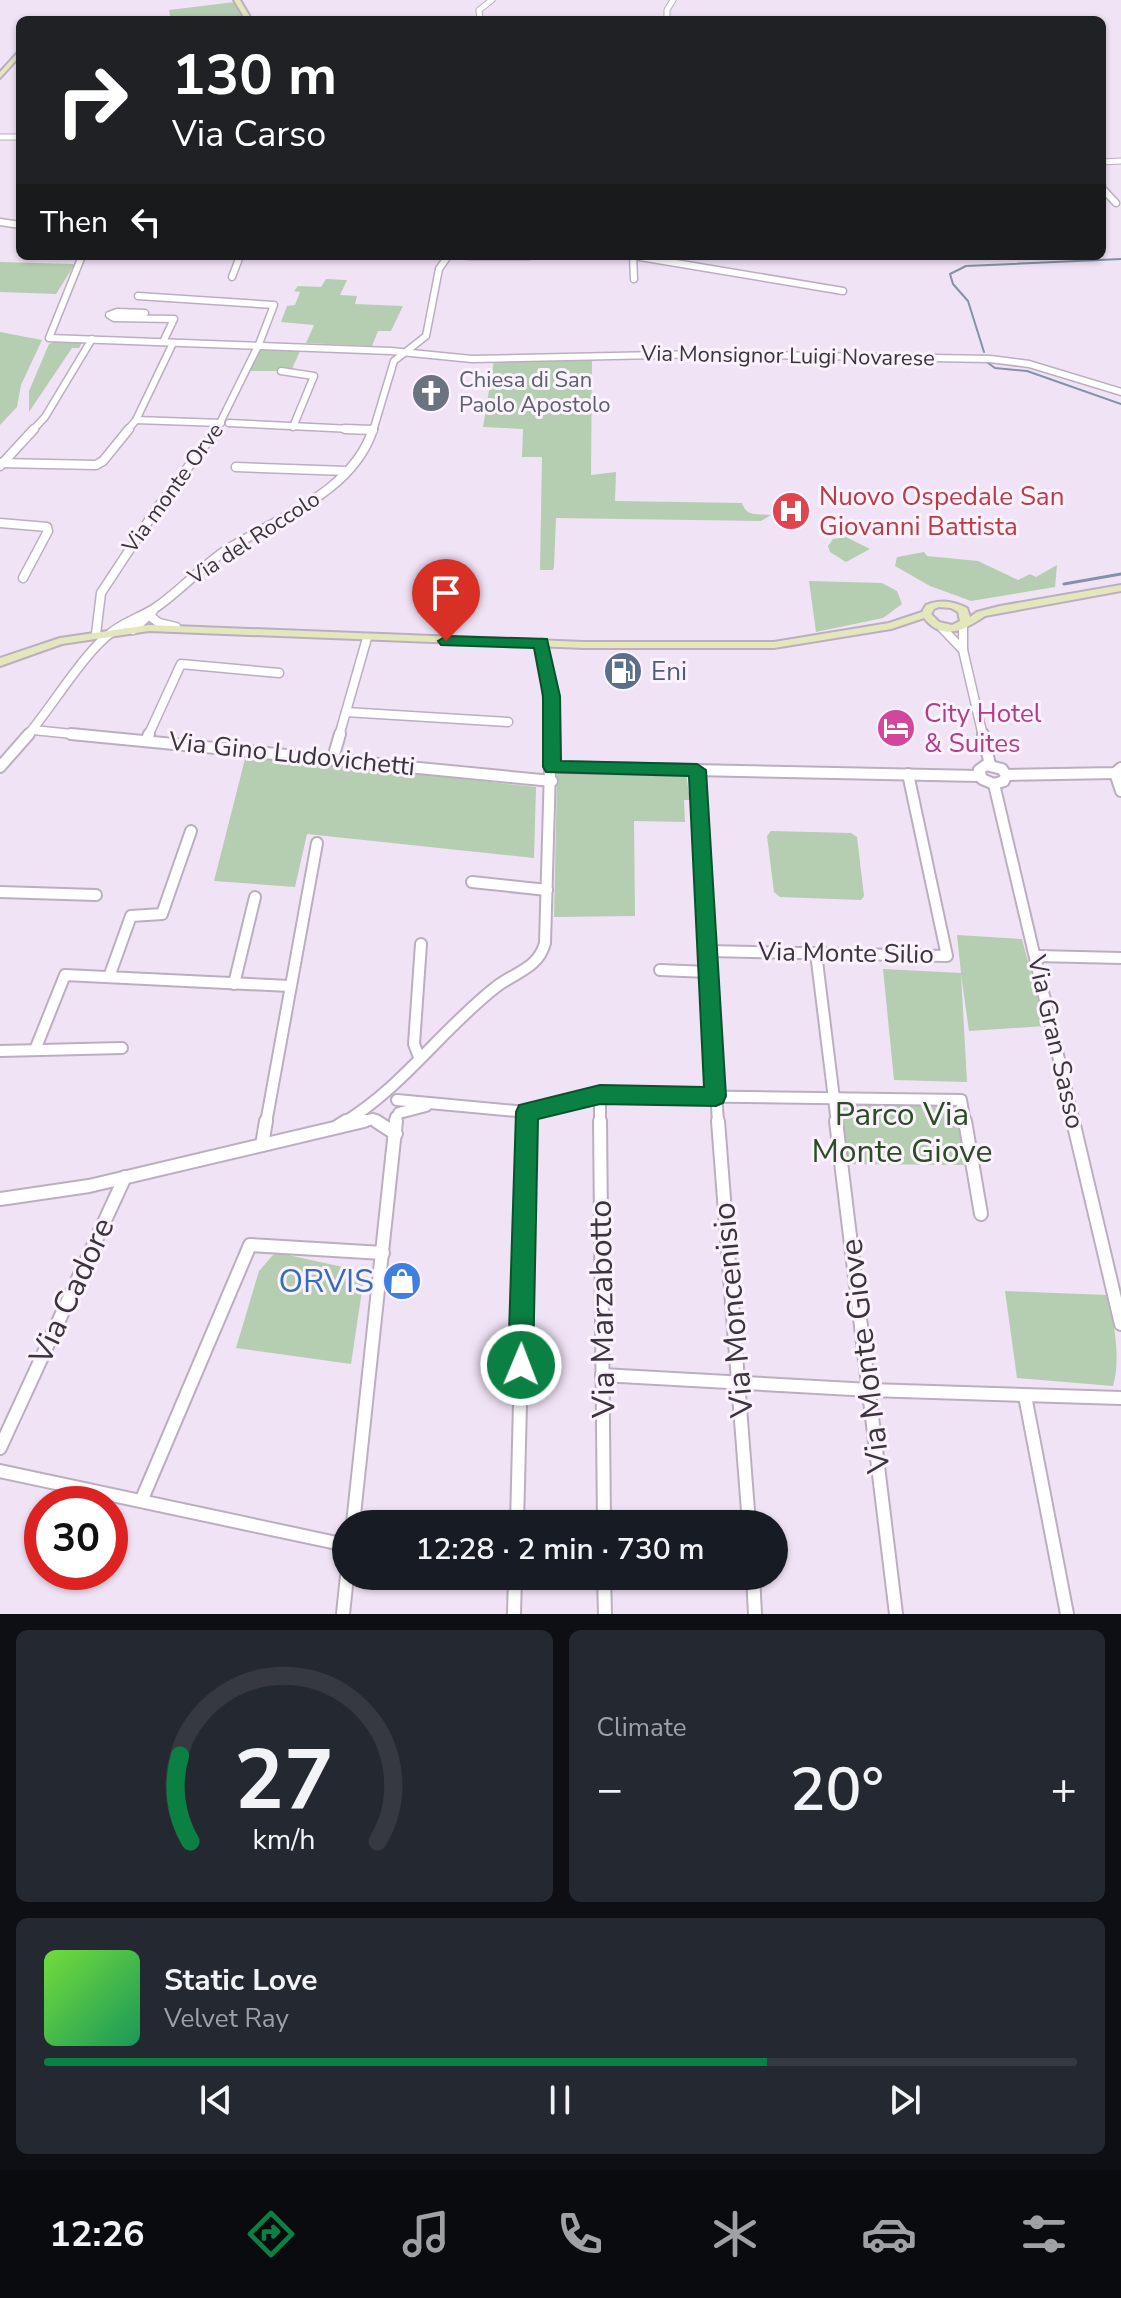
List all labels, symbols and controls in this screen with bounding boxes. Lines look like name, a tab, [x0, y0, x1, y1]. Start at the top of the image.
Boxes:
text: 130 m	[172, 37, 337, 114]
icon: right	[40, 48, 144, 152]
text: Via Carso	[172, 110, 326, 159]
icon: left	[124, 200, 168, 244]
text: Then	[40, 202, 108, 243]
street label: Via Monsignor Luigi Novarese	[640, 338, 935, 374]
place label: Chiesa di San Paolo Apostolo	[459, 365, 611, 420]
church icon: Chiesa di San Paolo Apostolo	[410, 372, 452, 414]
street label: Via monte Orve	[115, 417, 231, 560]
place label: Nuovo Ospedale San Giovanni Battista	[819, 479, 1064, 544]
street label: Via del Roccolo	[181, 484, 326, 592]
hospital icon: Nuovo Ospedale San Giovanni Battista	[770, 490, 812, 532]
pin	[412, 559, 480, 641]
icon: arrive	[424, 571, 468, 615]
fuel station icon: Eni	[602, 650, 644, 692]
place label: Eni	[651, 654, 687, 689]
place label: City Hotel & Suites	[924, 696, 1042, 761]
hotel icon: City Hotel & Suites	[875, 707, 917, 749]
street label: Via Gino Ludovichetti	[166, 724, 417, 784]
street label: Via Monte Silio	[757, 934, 934, 972]
street label: Via Gran Sasso	[1019, 951, 1093, 1132]
park label: Parco Via Monte Giove	[811, 1093, 993, 1173]
street label: Via Marzabotto	[579, 1200, 625, 1419]
street label: Via Moncenisio	[702, 1201, 764, 1420]
street label: Via Cadore	[19, 1211, 125, 1372]
street label: Via Monte Giove	[829, 1236, 901, 1477]
place label: ORVIS	[278, 1260, 374, 1303]
shop icon: ORVIS	[381, 1260, 423, 1302]
position arrow	[479, 1323, 563, 1407]
speed limit sign: 30	[24, 1486, 128, 1590]
text: 12:28 · 2 min · 730 m	[415, 1529, 705, 1570]
text: Climate	[597, 1710, 687, 1745]
text: 27	[234, 1724, 334, 1837]
text: 20°	[790, 1749, 884, 1831]
text: −	[597, 1760, 623, 1820]
text: +	[1051, 1760, 1077, 1820]
text: km/h	[253, 1820, 316, 1859]
text: Static Love	[164, 1960, 318, 2001]
text: Velvet Ray	[164, 2001, 289, 2036]
icon: previous	[194, 2078, 238, 2122]
icon: pause	[538, 2078, 582, 2122]
icon: next	[883, 2078, 927, 2122]
icon: directions	[243, 2206, 299, 2262]
icon: music	[398, 2206, 454, 2262]
icon: phone	[552, 2206, 608, 2262]
icon: climate	[707, 2206, 763, 2262]
icon: car	[861, 2206, 917, 2262]
icon: filters	[1016, 2206, 1072, 2262]
text: 12:26	[49, 2210, 145, 2259]

